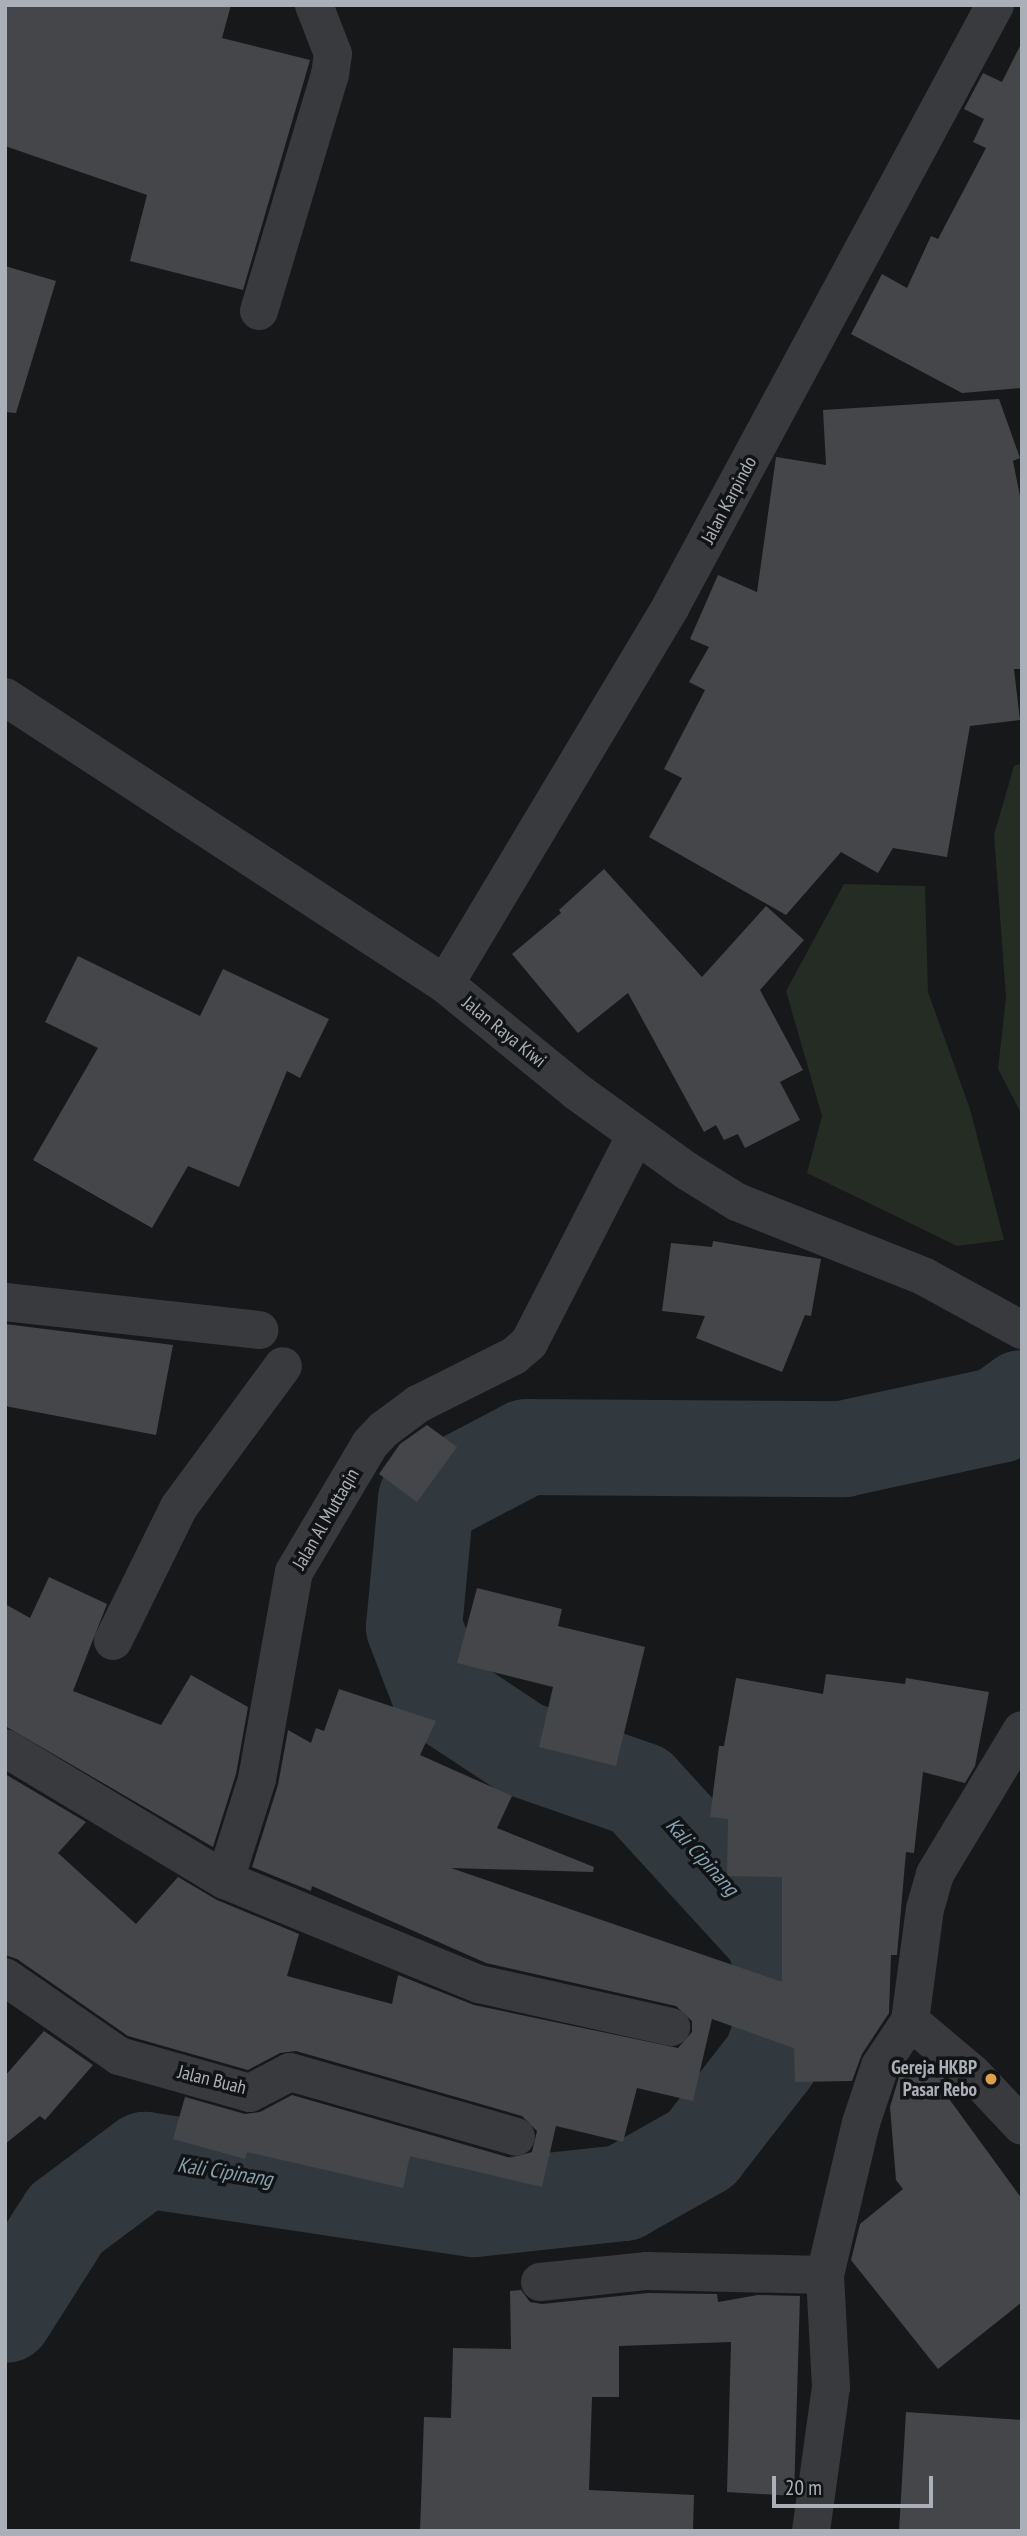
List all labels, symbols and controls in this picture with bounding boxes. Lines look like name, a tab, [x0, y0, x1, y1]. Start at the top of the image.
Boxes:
street label: Jalan Karpindo	[697, 452, 761, 548]
street label: Jalan Raya Kiwi	[458, 991, 550, 1073]
street label: Jalan Al Muttaqin	[288, 1464, 364, 1574]
water label: Kali Cipinang	[661, 1813, 743, 1901]
place label: Gereja HKBP Pasar Rebo	[891, 2057, 977, 2101]
street label: Jalan Buah	[175, 2061, 249, 2099]
marker: Gereja HKBP Pasar Rebo	[983, 2071, 999, 2087]
water label: Kali Cipinang	[176, 2152, 274, 2192]
scale bar	[775, 2462, 936, 2506]
text: 20 m	[785, 2474, 822, 2501]

